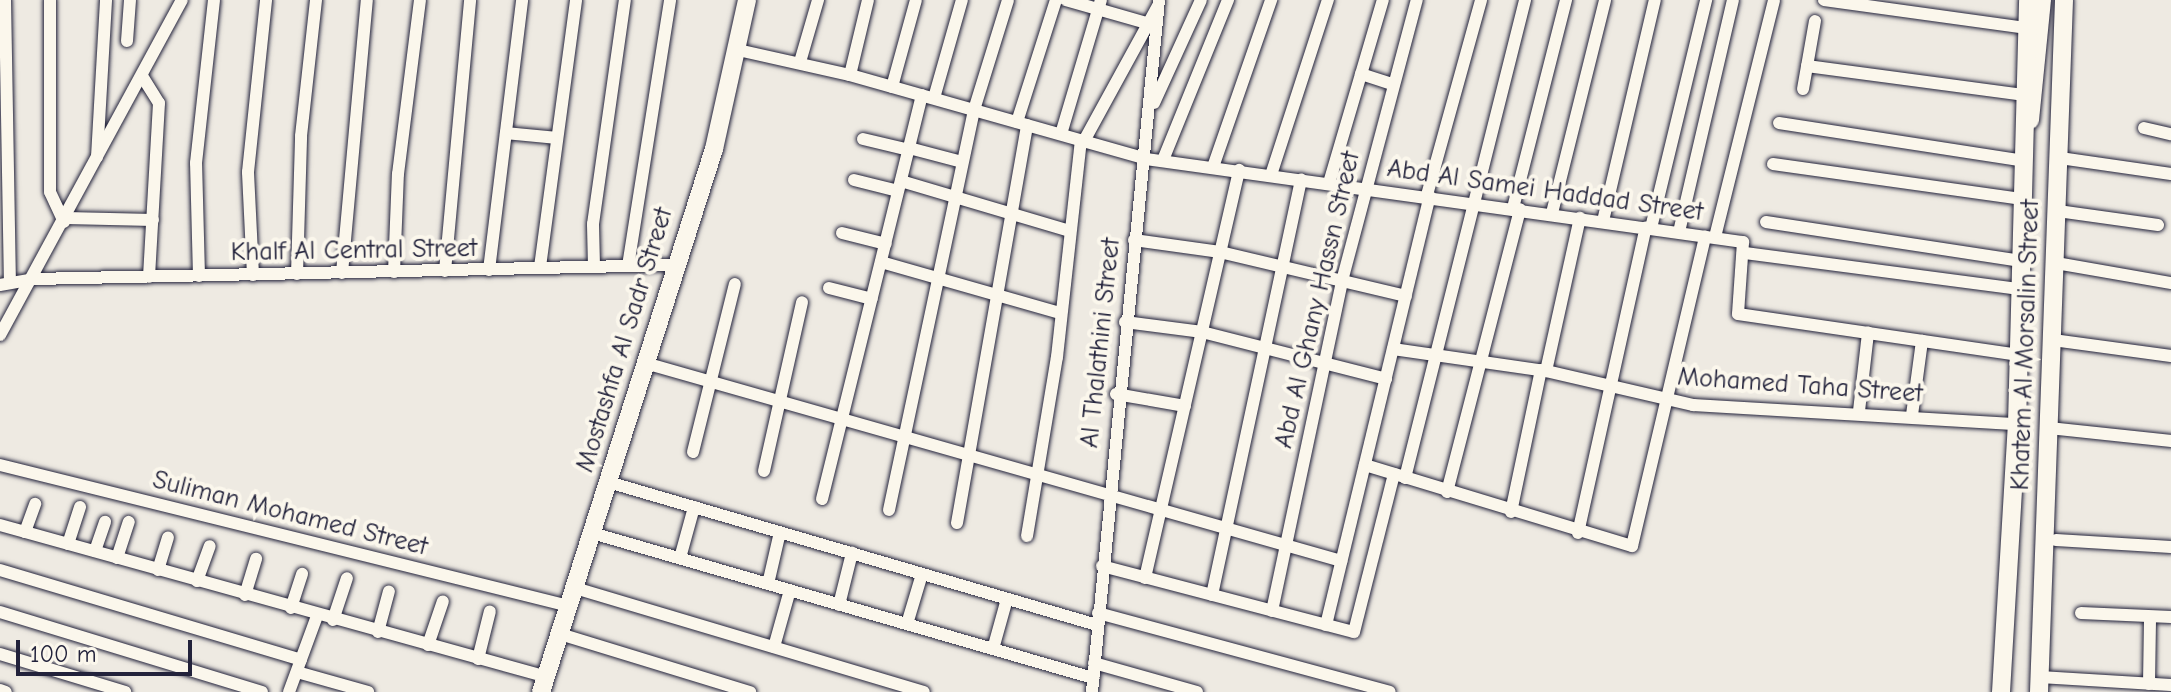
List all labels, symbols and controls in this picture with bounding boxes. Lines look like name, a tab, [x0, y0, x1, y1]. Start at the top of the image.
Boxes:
street label: Abd Al Ghany Hassn Street	[1269, 149, 1367, 451]
street label: Abd Al Samei Haddad Street	[1385, 153, 1705, 229]
street label: Khatem Al Morsalin Street	[2005, 199, 2047, 491]
street label: Mostashfa Al Sadr Street	[570, 204, 680, 476]
street label: Khalf Al Central Street	[230, 233, 478, 269]
street label: Al Thalathini Street	[1074, 237, 1128, 449]
street label: Mohamed Taha Street	[1676, 362, 1924, 410]
street label: Suliman Mohamed Street	[149, 465, 431, 563]
scale bar	[20, 624, 196, 674]
text: 100 m	[30, 640, 97, 668]

